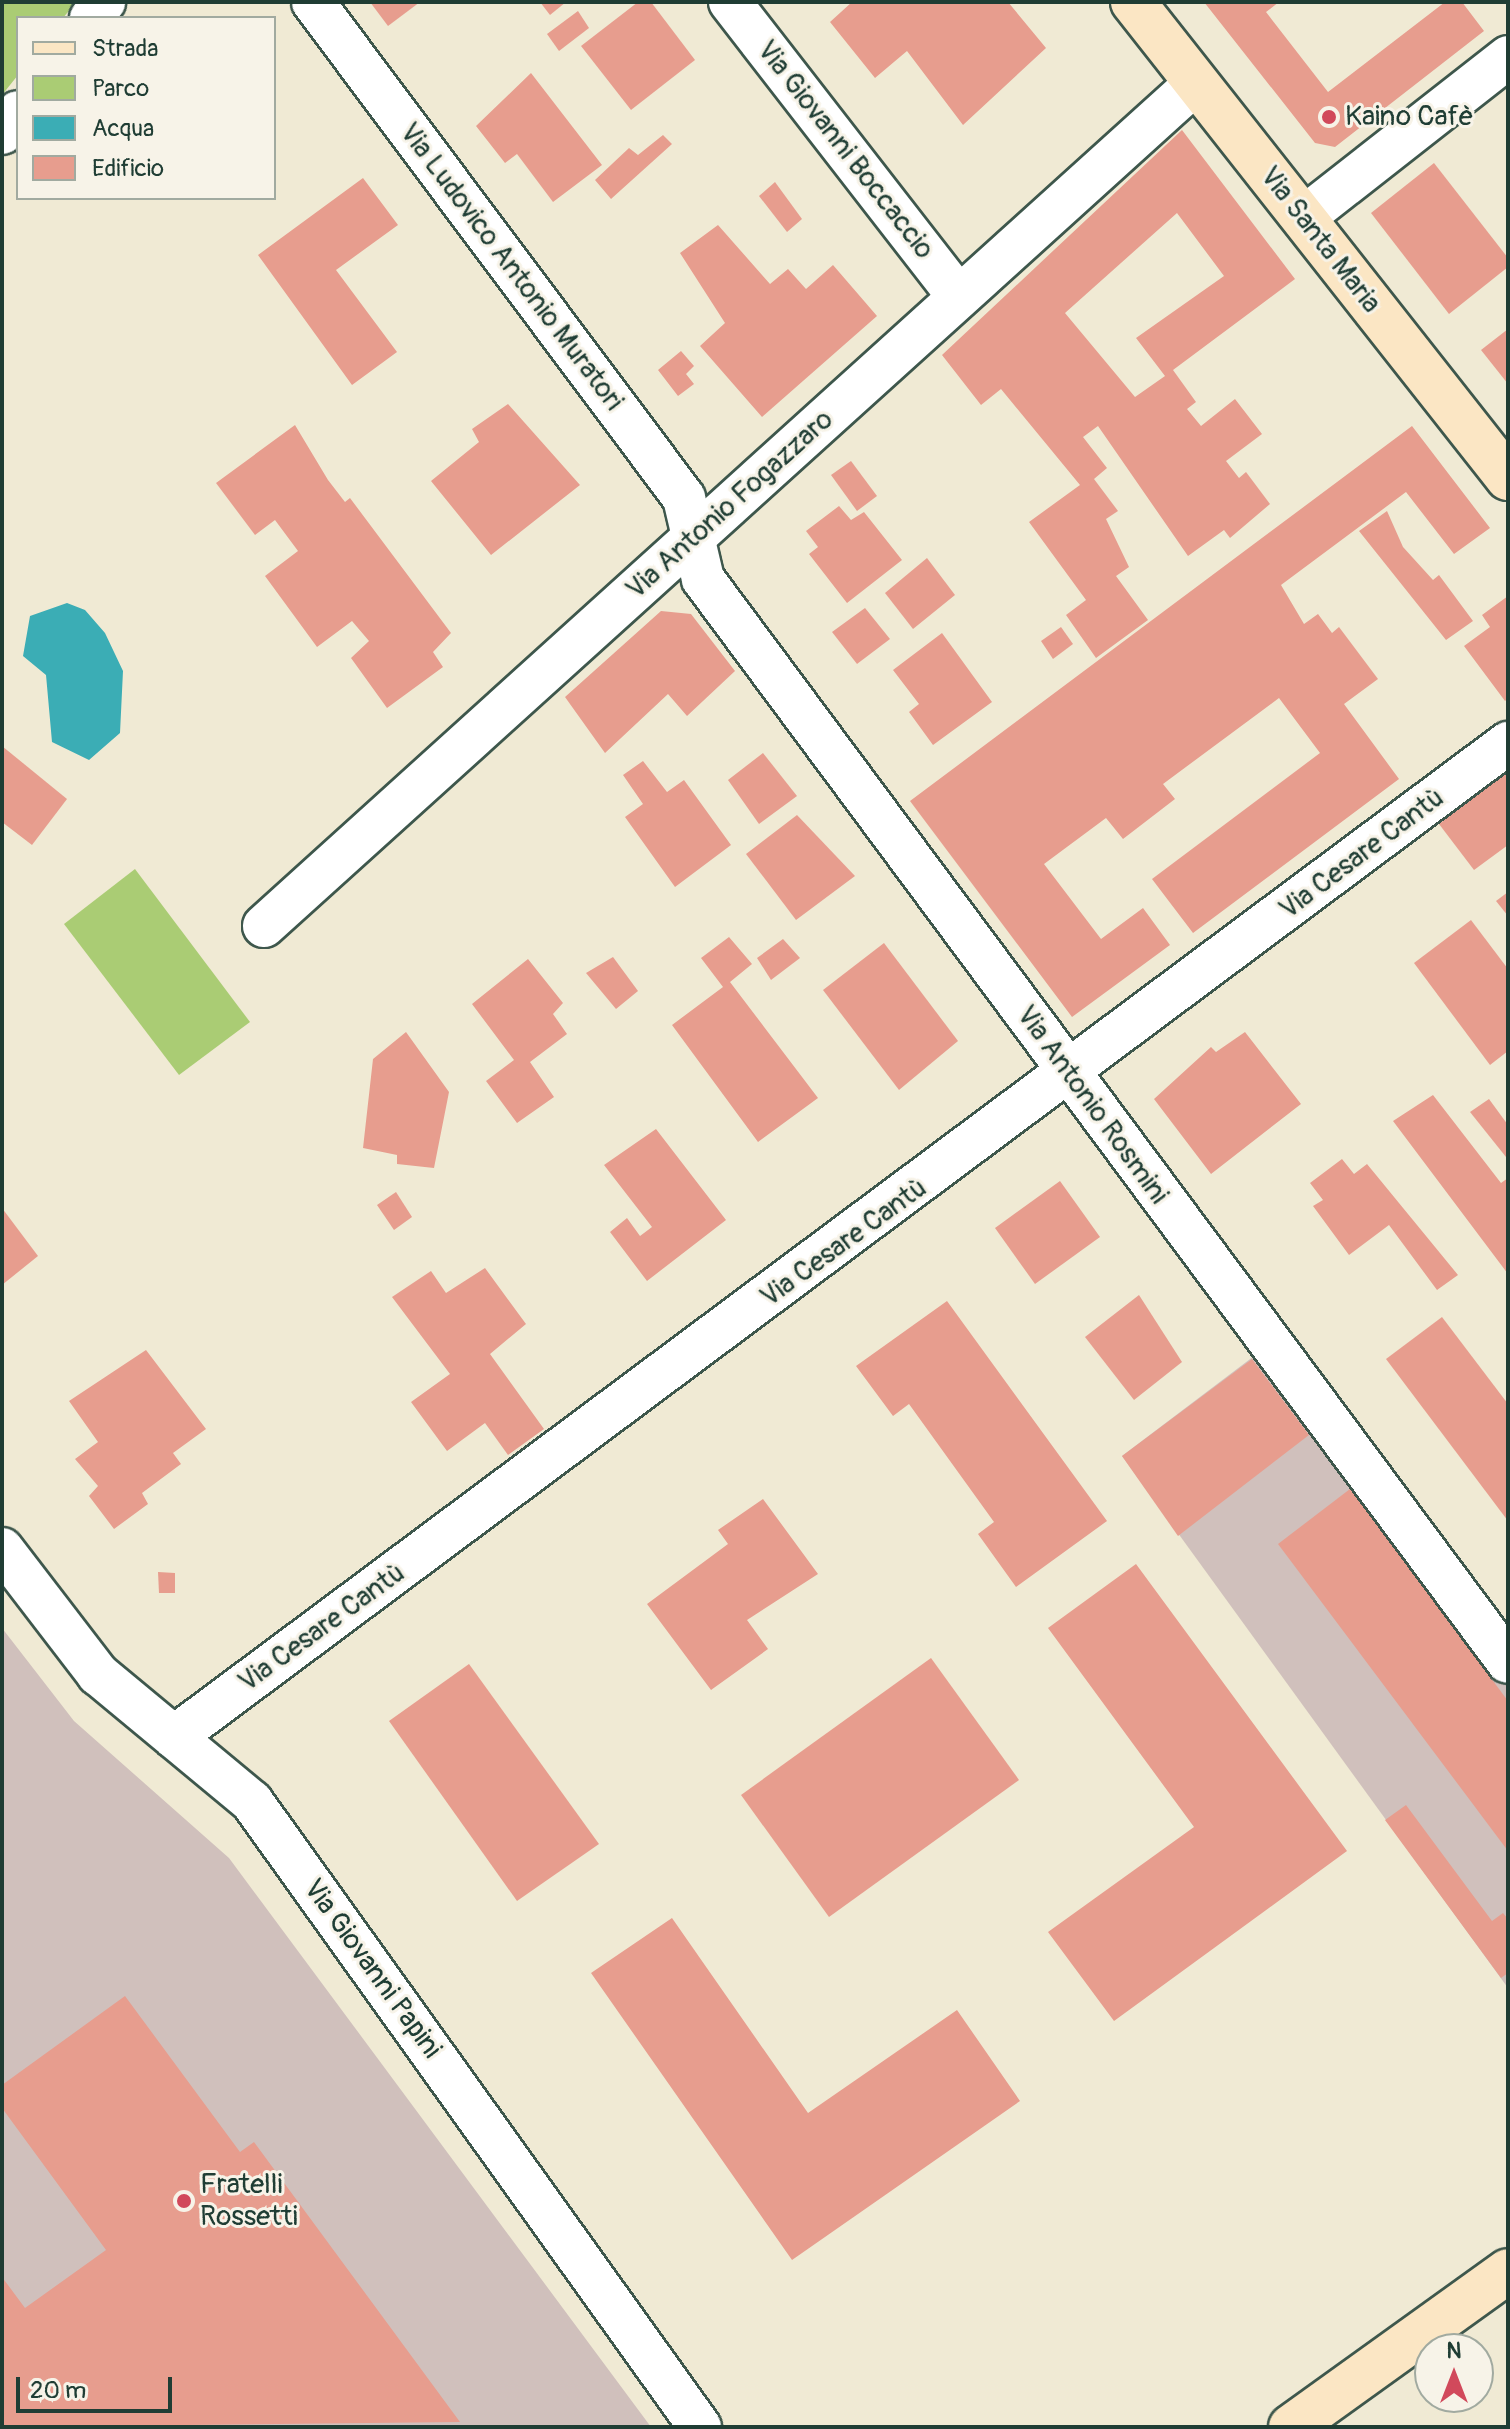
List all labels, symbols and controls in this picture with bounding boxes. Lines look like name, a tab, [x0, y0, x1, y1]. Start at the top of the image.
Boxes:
legend	[16, 16, 276, 200]
text: Strada	[92, 34, 158, 63]
street label: Via Giovanni Boccaccio	[749, 34, 941, 266]
text: Parco	[92, 74, 149, 103]
place label: Kaino Cafè	[1345, 100, 1474, 134]
marker: Kaino Cafè	[1320, 108, 1338, 126]
text: Acqua	[92, 114, 154, 143]
street label: Via Ludovico Antonio Muratori	[392, 117, 630, 417]
text: Edificio	[92, 154, 164, 183]
street label: Via Santa Maria	[1252, 160, 1388, 320]
street label: Via Antonio Fogazzaro	[620, 403, 840, 607]
street label: Via Cesare Cantù	[1273, 781, 1451, 927]
street label: Via Antonio Rosmini	[1009, 999, 1175, 1211]
street label: Via Cesare Cantù	[754, 1171, 934, 1315]
street label: Via Cesare Cantù	[232, 1556, 412, 1700]
street label: Via Giovanni Papini	[296, 1873, 448, 2065]
place label: Fratelli Rossetti	[200, 2168, 298, 2234]
marker: Fratelli Rossetti	[175, 2192, 193, 2210]
north arrow	[1414, 2333, 1494, 2413]
text: N	[1447, 2337, 1461, 2365]
scale bar	[20, 2361, 176, 2411]
text: 20 m	[30, 2376, 86, 2405]

